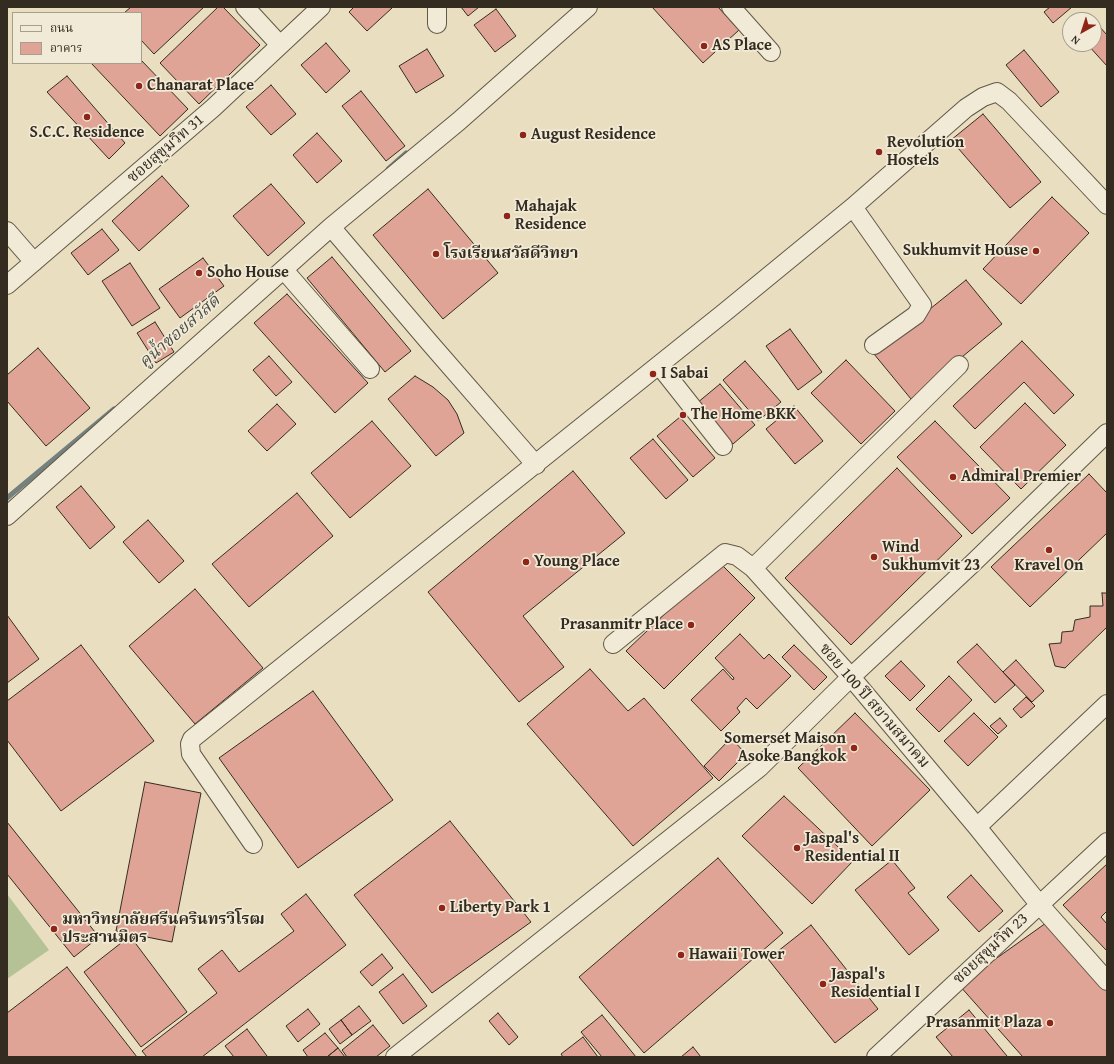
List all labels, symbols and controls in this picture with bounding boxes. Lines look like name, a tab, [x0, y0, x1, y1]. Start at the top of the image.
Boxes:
legend	[12, 12, 142, 64]
north arrow	[1062, 12, 1102, 52]
text: ถนน	[50, 19, 73, 36]
text: N	[1067, 32, 1083, 49]
place label: AS Place	[712, 36, 772, 56]
text: อาคาร	[50, 39, 82, 56]
marker: AS Place	[699, 41, 709, 51]
place label: Chanarat Place	[147, 76, 254, 96]
marker: Chanarat Place	[134, 81, 144, 91]
street label: ซอยสุขุมวิท 31	[124, 110, 208, 188]
marker: S.C.C. Residence	[82, 112, 92, 122]
place label: S.C.C. Residence	[30, 123, 144, 143]
place label: August Residence	[531, 125, 656, 145]
marker: August Residence	[518, 130, 528, 140]
place label: Revolution Hostels	[887, 133, 964, 171]
marker: Revolution Hostels	[874, 147, 884, 157]
place label: Mahajak Residence	[515, 197, 586, 235]
marker: Mahajak Residence	[502, 211, 512, 221]
place label: Sukhumvit House	[903, 241, 1028, 261]
place label: โรงเรียนสวัสดีวิทยา	[444, 244, 578, 264]
marker: Sukhumvit House	[1031, 246, 1041, 256]
marker: โรงเรียนสวัสดีวิทยา	[431, 249, 441, 259]
place label: Soho House	[207, 263, 289, 283]
marker: Soho House	[194, 268, 204, 278]
water label: คูน้ำซอยสวัสดี	[135, 291, 225, 373]
place label: I Sabai	[661, 364, 708, 384]
marker: I Sabai	[648, 369, 658, 379]
place label: The Home BKK	[691, 405, 796, 425]
marker: The Home BKK	[678, 410, 688, 420]
place label: Admiral Premier	[961, 467, 1081, 487]
marker: Admiral Premier	[948, 472, 958, 482]
place label: Wind Sukhumvit 23	[882, 538, 980, 576]
marker: Kravel On	[1044, 545, 1054, 555]
place label: Young Place	[534, 552, 620, 572]
marker: Wind Sukhumvit 23	[869, 552, 879, 562]
place label: Kravel On	[1015, 556, 1083, 576]
marker: Young Place	[521, 557, 531, 567]
place label: Prasanmitr Place	[560, 615, 683, 635]
marker: Prasanmitr Place	[686, 620, 696, 630]
street label: ซอย 100 ปี สยามสมาคม	[815, 640, 933, 772]
place label: Somerset Maison Asoke Bangkok	[724, 729, 846, 767]
marker: Somerset Maison Asoke Bangkok	[849, 743, 859, 753]
place label: Jaspal's Residential II	[805, 829, 900, 867]
marker: Jaspal's Residential II	[792, 843, 802, 853]
place label: Liberty Park 1	[450, 898, 551, 918]
marker: Liberty Park 1	[437, 903, 447, 913]
street label: ซอยสุขุมวิท 23	[950, 909, 1032, 989]
place label: มหาวิทยาลัยศรีนครินทรวิโรฒ ประสานมิตร	[62, 910, 265, 948]
marker: มหาวิทยาลัยศรีนครินทรวิโรฒ ประสานมิตร	[49, 924, 59, 934]
place label: Hawaii Tower	[689, 945, 784, 965]
marker: Hawaii Tower	[676, 950, 686, 960]
place label: Jaspal's Residential I	[831, 965, 920, 1003]
marker: Jaspal's Residential I	[818, 979, 828, 989]
place label: Prasanmit Plaza	[926, 1013, 1042, 1033]
marker: Prasanmit Plaza	[1045, 1018, 1055, 1028]

